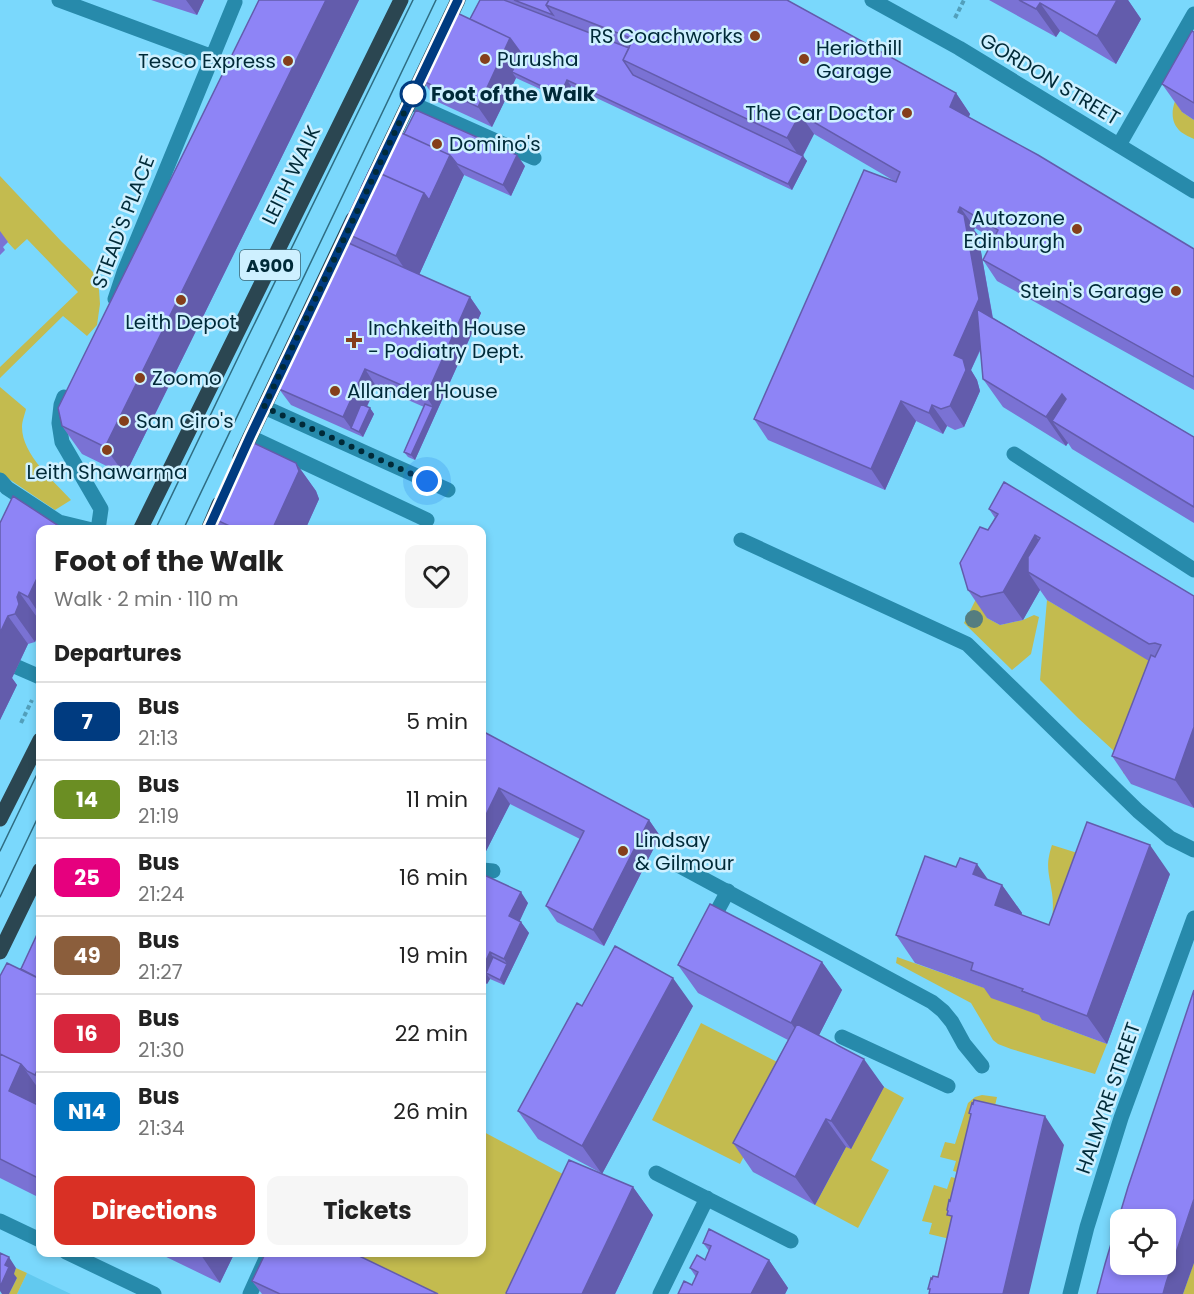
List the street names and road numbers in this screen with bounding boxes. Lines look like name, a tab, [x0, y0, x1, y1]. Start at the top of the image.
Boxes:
street label: GORDON STREET	[975, 26, 1125, 132]
street label: LEITH WALK	[255, 121, 327, 229]
street label: STEAD'S PLACE	[85, 152, 161, 292]
road number: A900	[240, 250, 300, 280]
street label: HALMYRE STREET	[1069, 1018, 1147, 1178]

